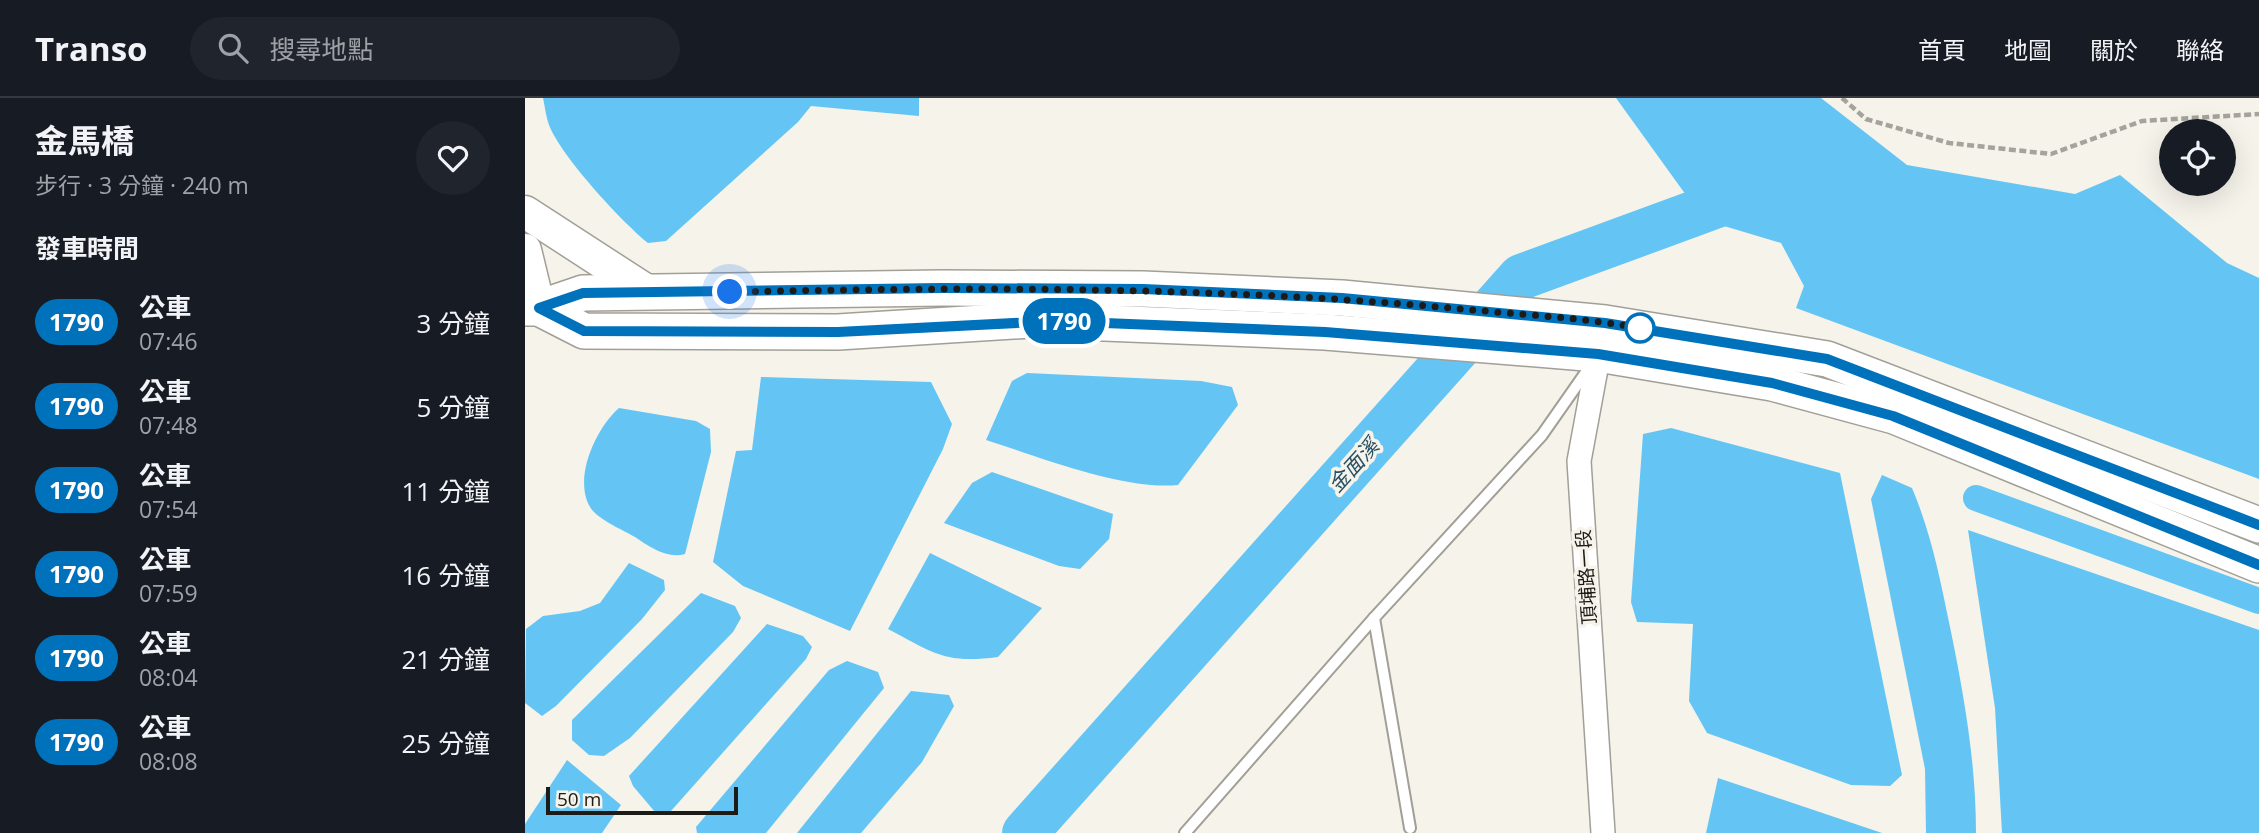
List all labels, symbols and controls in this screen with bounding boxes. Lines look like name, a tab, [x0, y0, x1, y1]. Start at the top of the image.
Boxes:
search box	[190, 17, 680, 80]
text: Transo	[35, 26, 148, 71]
icon: search	[214, 29, 252, 67]
text: 搜尋地點	[270, 31, 374, 67]
text: 首頁	[1918, 33, 1966, 66]
text: 地圖	[2004, 33, 2052, 66]
text: 關於	[2090, 33, 2138, 66]
text: 聯絡	[2176, 33, 2224, 66]
text: 金馬橋	[35, 118, 134, 163]
map controls	[2159, 119, 2236, 196]
button: locate	[2159, 119, 2236, 196]
button: heart	[416, 121, 490, 195]
text: 步行 · 3 分鐘 · 240 m	[35, 169, 249, 201]
text: 發車時間	[35, 230, 139, 266]
your location	[712, 274, 747, 309]
text: 公車	[139, 289, 191, 325]
line badge: 1790	[1015, 298, 1113, 344]
text: 1790	[1037, 304, 1091, 337]
text: 1790	[49, 305, 104, 338]
text: 3 分鐘	[416, 305, 490, 341]
unlabelled marker	[1625, 313, 1655, 343]
text: 07:46	[139, 325, 198, 357]
text: 公車	[139, 373, 191, 409]
text: 1790	[49, 389, 104, 422]
text: 5 分鐘	[416, 389, 490, 425]
text: 07:48	[139, 409, 198, 441]
water label: 金面溪	[1322, 430, 1386, 498]
text: 公車	[139, 457, 191, 493]
text: 1790	[49, 473, 104, 506]
text: 11 分鐘	[402, 473, 490, 509]
text: 07:54	[139, 493, 198, 525]
street label: 頂埔路一段	[1570, 529, 1602, 625]
text: 公車	[139, 541, 191, 577]
text: 1790	[49, 557, 104, 590]
text: 16 分鐘	[402, 557, 490, 593]
text: 07:59	[139, 577, 198, 609]
text: 公車	[139, 625, 191, 661]
text: 1790	[49, 641, 104, 674]
text: 21 分鐘	[402, 641, 490, 677]
text: 08:04	[139, 661, 198, 693]
text: 公車	[139, 709, 191, 745]
text: 1790	[49, 725, 104, 758]
text: 25 分鐘	[402, 725, 490, 761]
text: 08:08	[139, 745, 198, 777]
scale bar	[546, 784, 739, 816]
text: 50 m	[557, 786, 601, 812]

